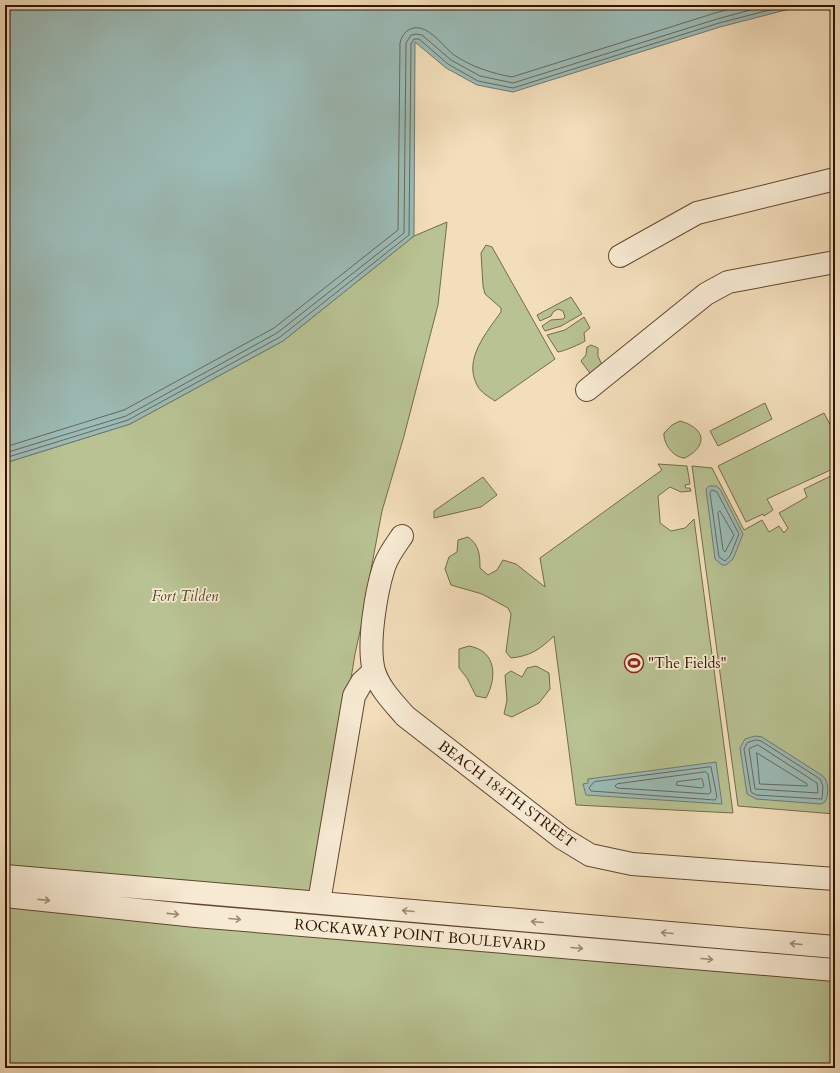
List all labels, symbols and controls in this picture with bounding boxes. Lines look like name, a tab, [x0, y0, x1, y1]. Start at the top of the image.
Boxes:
park label: Fort Tilden	[152, 586, 219, 606]
sports icon: "The Fields"	[623, 652, 645, 674]
place label: "The Fields"	[648, 653, 727, 673]
street label: BEACH 184TH STREET	[434, 736, 580, 852]
one-way arrow	[37, 897, 50, 904]
one-way arrow	[402, 907, 415, 914]
one-way arrow	[166, 910, 179, 917]
street label: ROCKAWAY POINT BOULEVARD	[294, 914, 546, 956]
one-way arrow	[228, 916, 241, 923]
one-way arrow	[531, 918, 544, 925]
one-way arrow	[661, 929, 674, 936]
one-way arrow	[790, 940, 803, 947]
one-way arrow	[570, 945, 583, 952]
one-way arrow	[700, 956, 713, 963]

